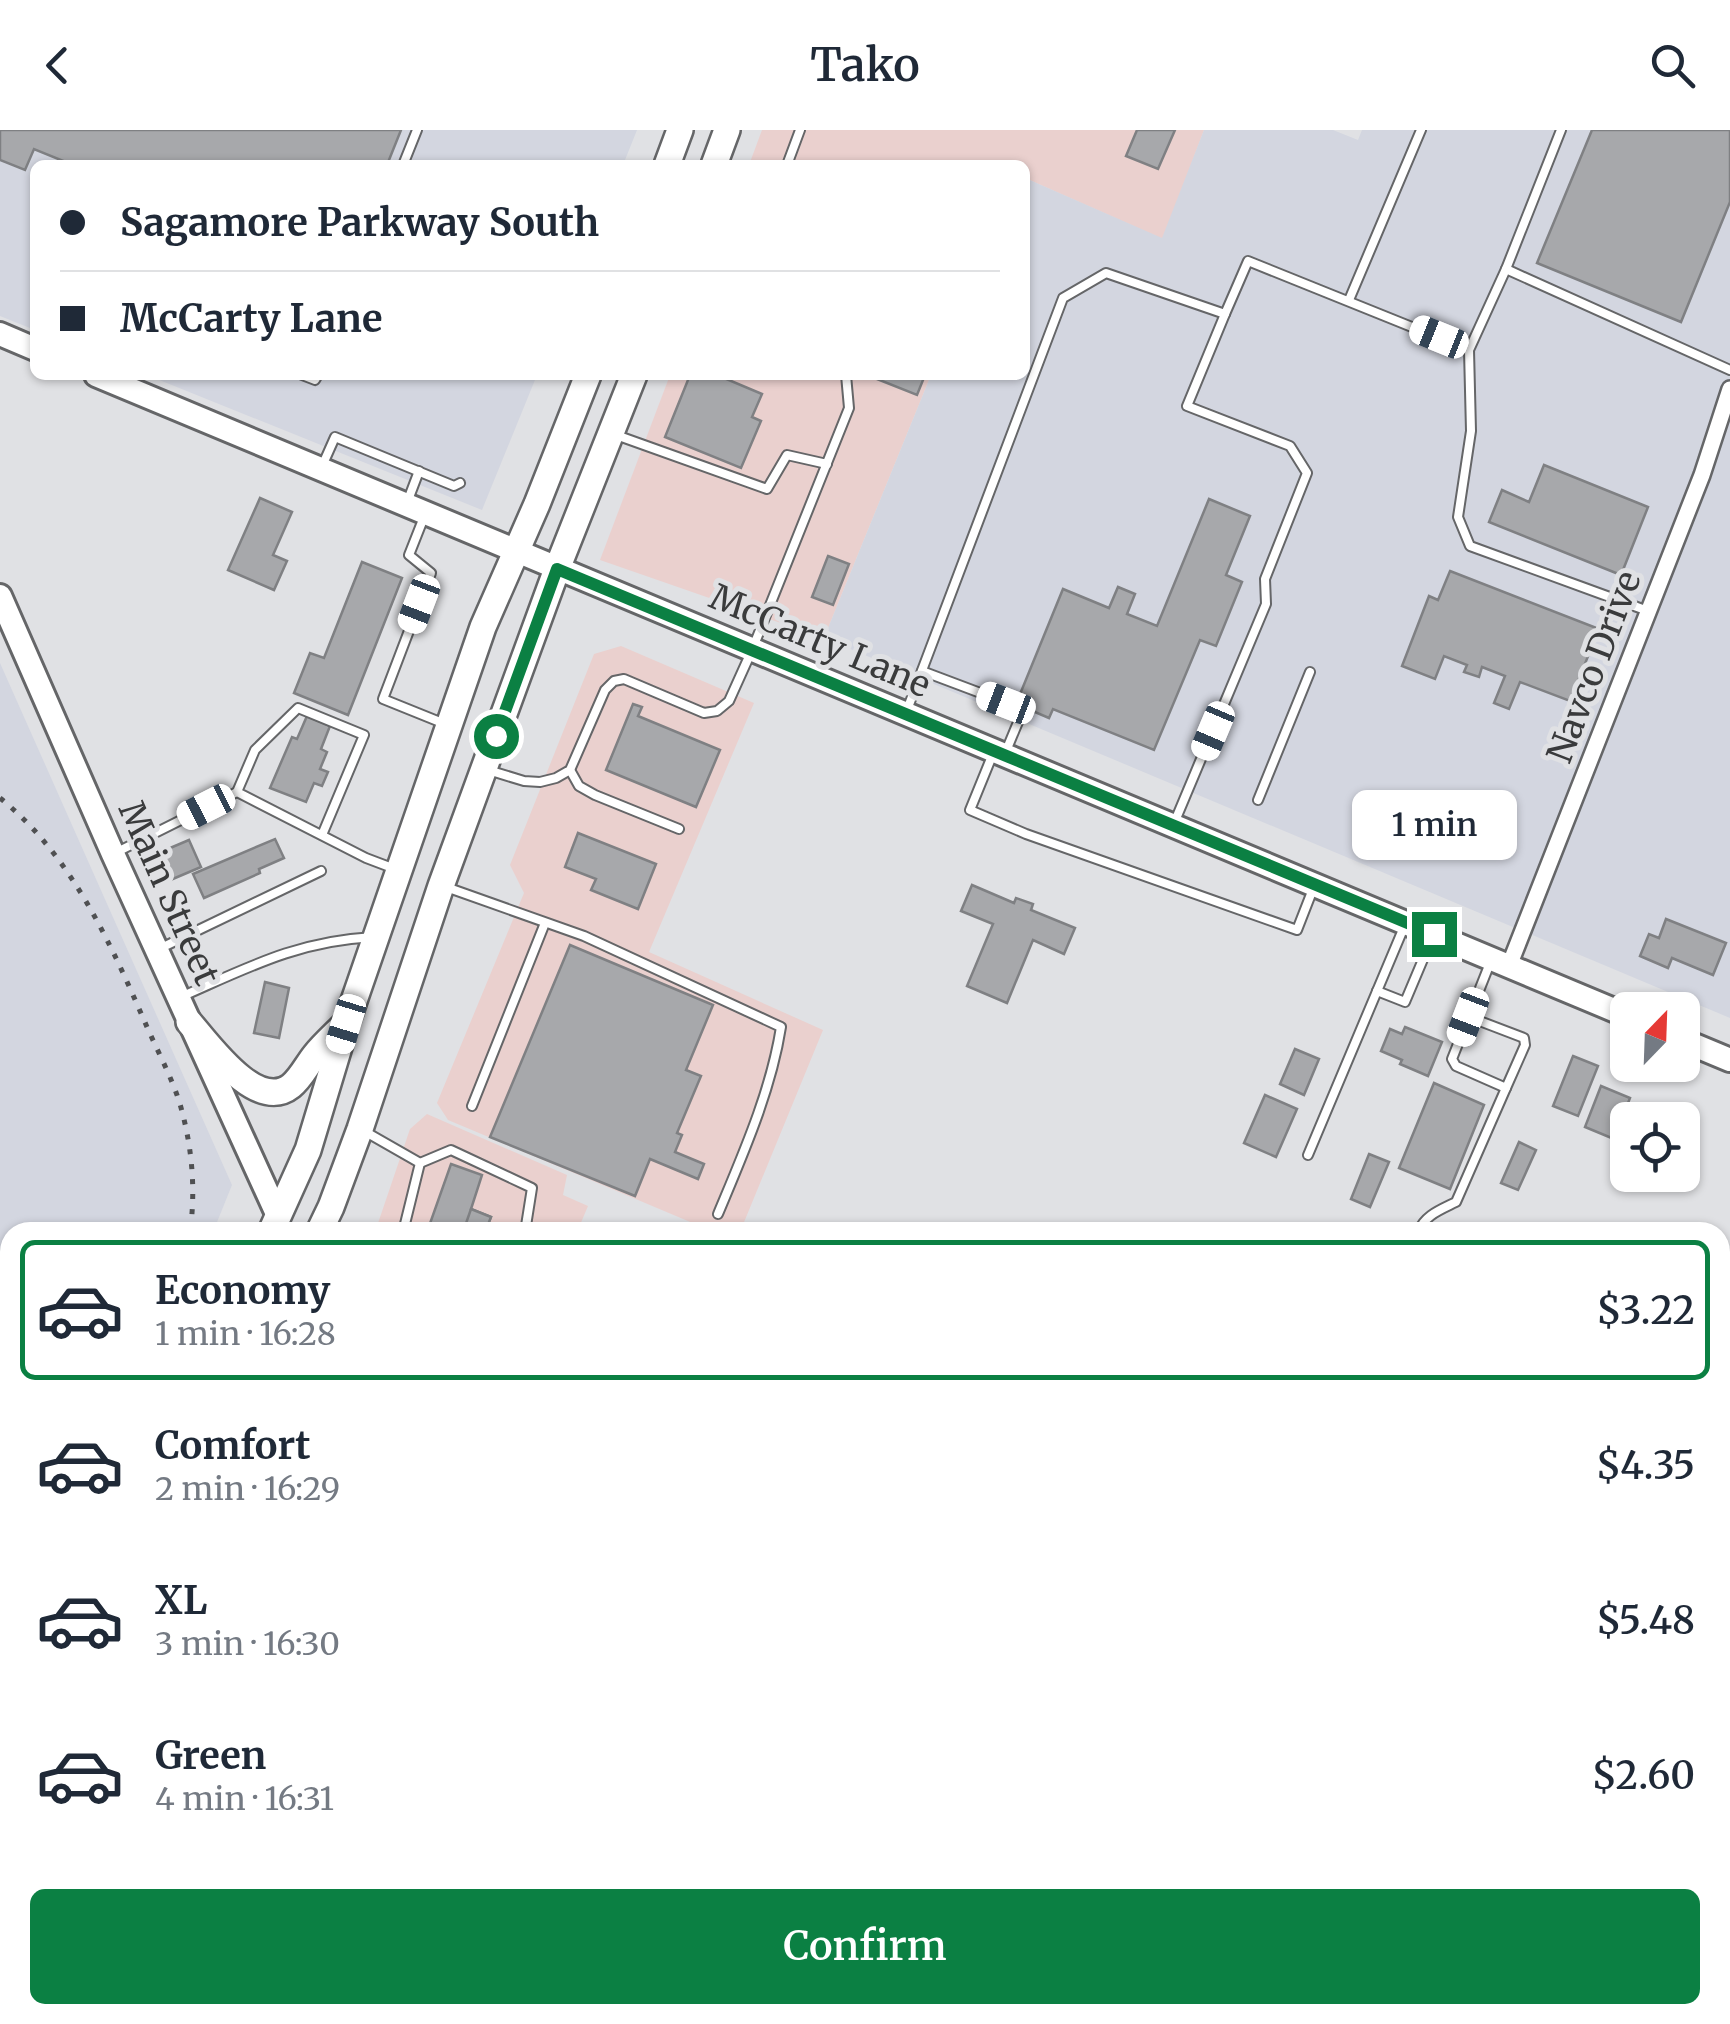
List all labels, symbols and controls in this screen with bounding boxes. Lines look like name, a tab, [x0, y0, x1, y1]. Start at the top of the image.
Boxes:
text: Tako	[810, 37, 920, 93]
icon: back	[30, 38, 85, 93]
icon: search	[1645, 38, 1700, 93]
text: Sagamore Parkway South	[120, 199, 599, 246]
text: McCarty Lane	[120, 295, 383, 342]
car	[1406, 312, 1472, 362]
street label: Navco Drive	[1537, 565, 1651, 769]
car	[394, 571, 444, 637]
street label: McCarty Lane	[703, 575, 937, 707]
car	[973, 678, 1039, 728]
car	[1187, 698, 1239, 764]
route start	[474, 714, 519, 759]
car	[172, 780, 240, 834]
callout: 1 min	[1352, 789, 1516, 859]
street label: Main Street	[109, 794, 229, 992]
text: 1 min	[1391, 805, 1478, 845]
route end	[1412, 912, 1457, 957]
car	[1443, 984, 1493, 1050]
car	[323, 991, 369, 1057]
north arrow	[1610, 992, 1700, 1082]
map controls	[1610, 992, 1700, 1192]
button: locate	[1610, 1102, 1700, 1192]
icon: car	[35, 1265, 125, 1355]
text: Economy	[155, 1267, 330, 1314]
text: $3.22	[1596, 1287, 1695, 1334]
text: 1 min · 16:28	[155, 1314, 336, 1354]
icon: car	[35, 1420, 125, 1510]
text: Comfort	[155, 1422, 311, 1469]
text: $4.35	[1596, 1442, 1695, 1489]
text: 2 min · 16:29	[155, 1469, 340, 1509]
icon: car	[35, 1575, 125, 1665]
text: XL	[155, 1577, 207, 1624]
text: $5.48	[1596, 1597, 1695, 1644]
text: 3 min · 16:30	[155, 1624, 340, 1664]
icon: car	[35, 1730, 125, 1820]
text: Green	[155, 1732, 266, 1779]
text: $2.60	[1592, 1752, 1695, 1799]
text: 4 min · 16:31	[155, 1779, 334, 1819]
button: Confirm	[30, 1889, 1700, 2004]

